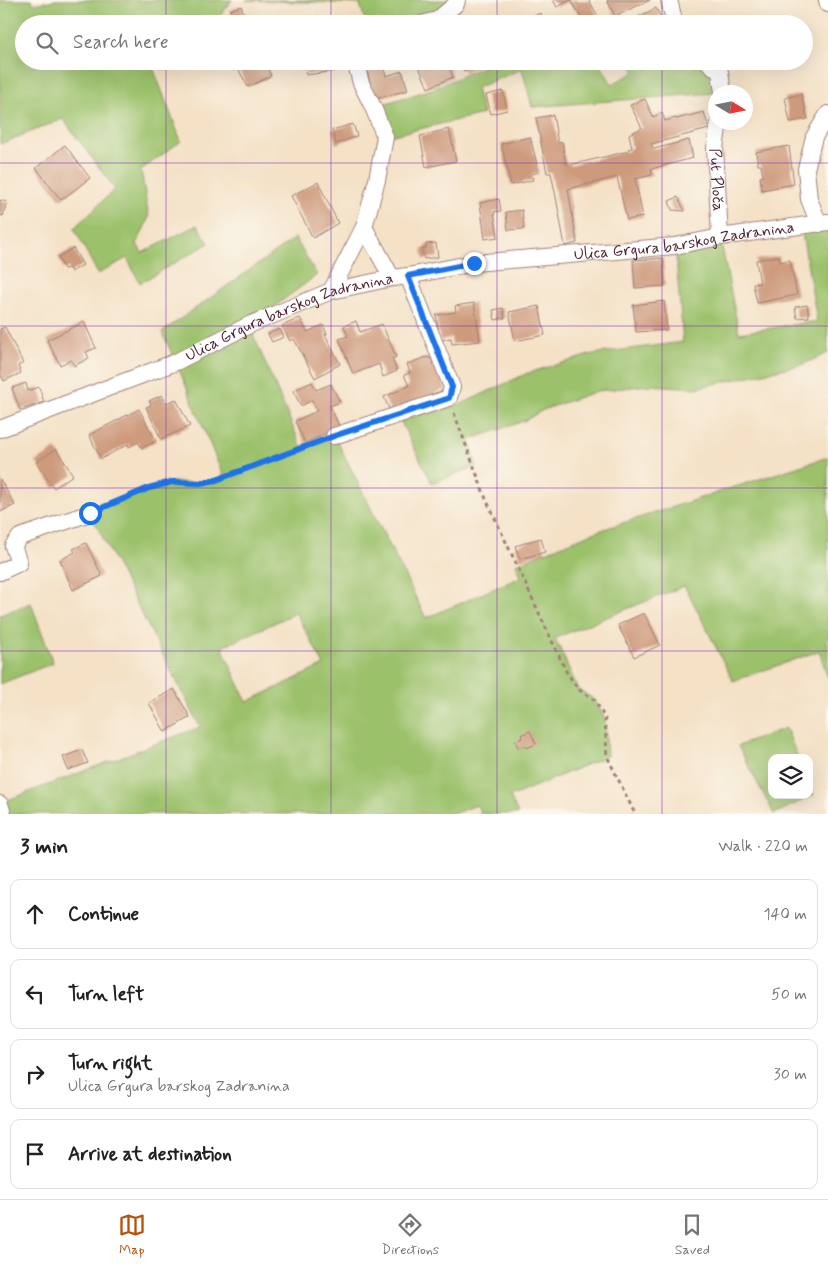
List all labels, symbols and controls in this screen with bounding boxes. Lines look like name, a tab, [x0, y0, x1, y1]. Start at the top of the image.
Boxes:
search box	[15, 15, 813, 70]
icon: search	[33, 29, 61, 57]
text: Search here	[73, 30, 169, 55]
north arrow	[708, 85, 753, 130]
street label: Put Ploča	[705, 148, 729, 212]
street label: Ulica Grgura barskog Zadranina	[573, 216, 796, 265]
route end	[463, 252, 486, 275]
street label: Ulica Grgura barskog Zadranina	[182, 268, 395, 366]
route start	[79, 502, 102, 525]
map controls	[768, 754, 813, 799]
button: layers	[768, 754, 813, 799]
text: 3 min	[20, 833, 68, 861]
text: Walk · 220 m	[718, 836, 808, 857]
icon: ahead	[21, 900, 49, 928]
text: Continue	[68, 902, 139, 927]
text: 140 m	[763, 904, 807, 925]
icon: left	[21, 980, 49, 1008]
text: Turn left	[68, 982, 144, 1007]
text: 50 m	[771, 984, 807, 1005]
text: Turn right	[68, 1051, 152, 1076]
icon: right	[21, 1060, 49, 1088]
text: 30 m	[774, 1064, 807, 1085]
text: Ulica Grgura barskog Zadranina	[68, 1076, 290, 1097]
icon: arrive	[21, 1140, 49, 1168]
text: Arrive at destination	[68, 1142, 232, 1167]
tab: Map	[118, 1211, 146, 1259]
tab: Directions	[382, 1211, 439, 1259]
tab: Saved	[675, 1211, 710, 1259]

